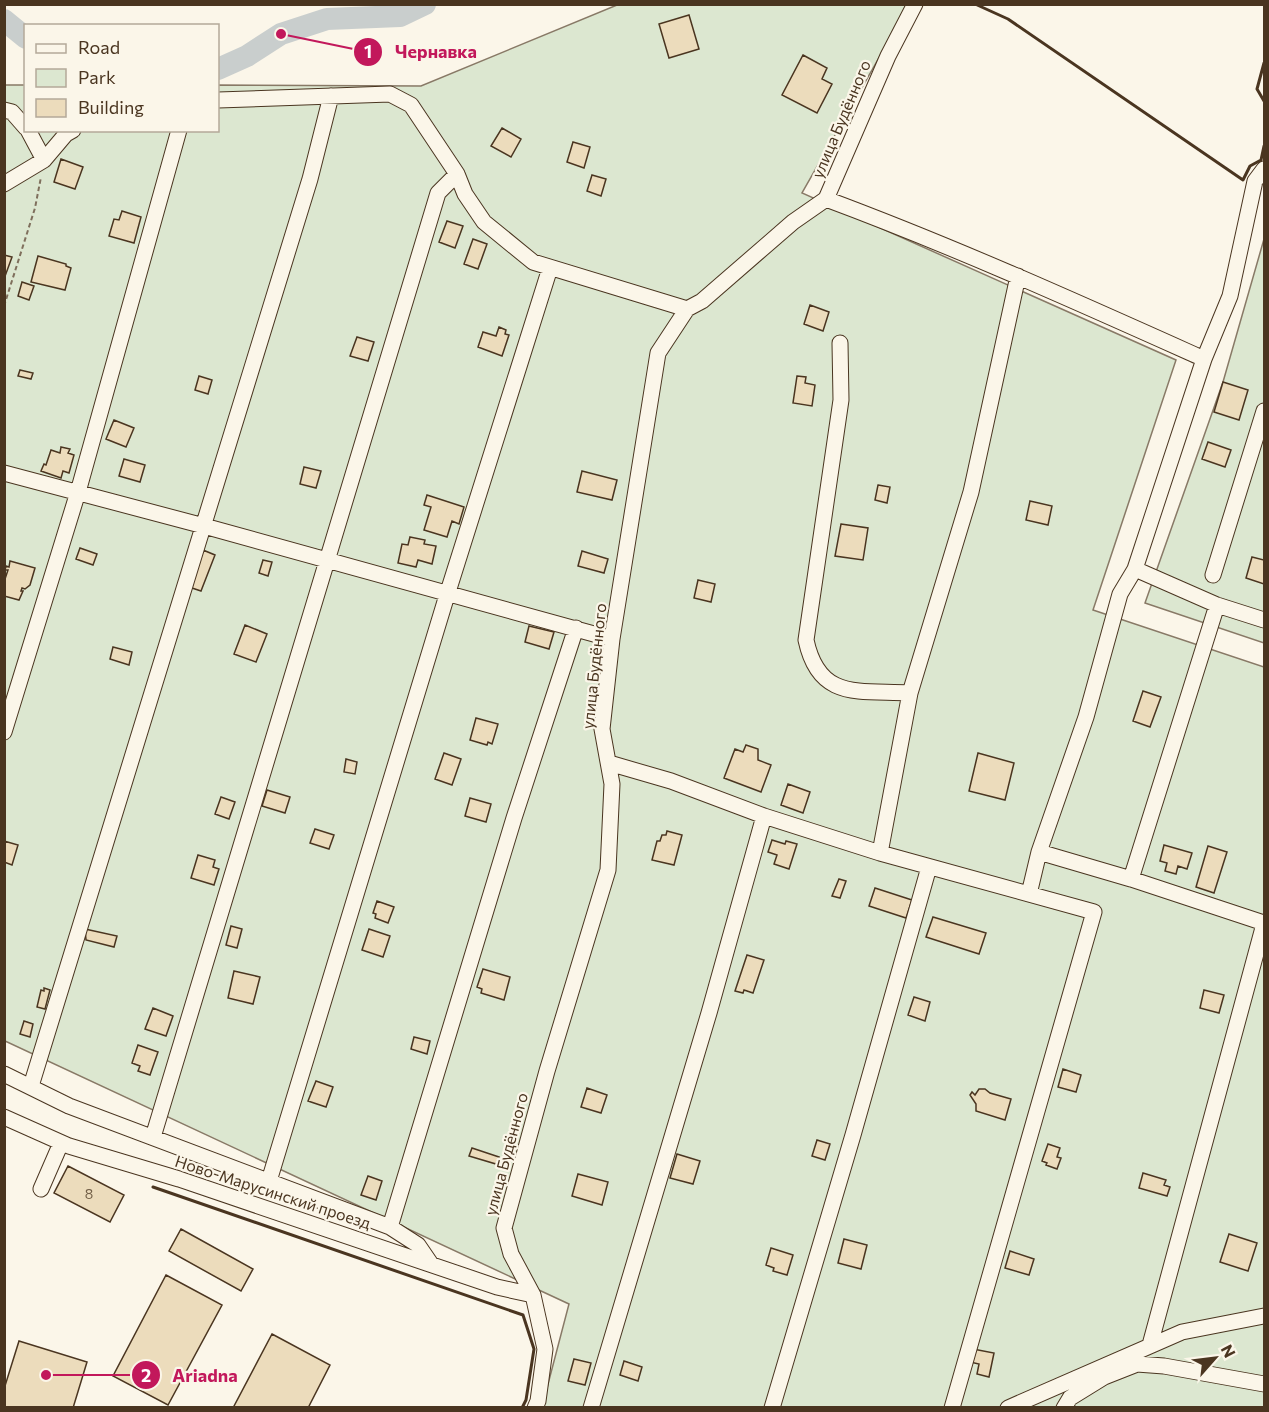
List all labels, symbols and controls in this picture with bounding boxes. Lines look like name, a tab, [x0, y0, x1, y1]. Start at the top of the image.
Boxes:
legend	[24, 24, 219, 132]
callout: Чернавка	[353, 34, 489, 70]
text: Road	[78, 36, 120, 58]
text: 1	[364, 40, 372, 62]
text: Чернавка	[395, 40, 477, 62]
street label: улица Будённого	[807, 57, 874, 181]
text: Park	[78, 66, 116, 88]
text: Building	[78, 96, 144, 118]
street label: улица Будённого	[577, 602, 610, 730]
street label: улица Будённого	[480, 1090, 531, 1217]
street label: Ново-Марусинский проезд	[173, 1151, 374, 1232]
house number: 8	[85, 1185, 93, 1202]
north arrow	[1185, 1328, 1245, 1388]
text: N	[1217, 1341, 1240, 1360]
callout: Ariadna	[131, 1357, 250, 1393]
text: 2	[141, 1364, 151, 1386]
text: Ariadna	[172, 1364, 238, 1386]

